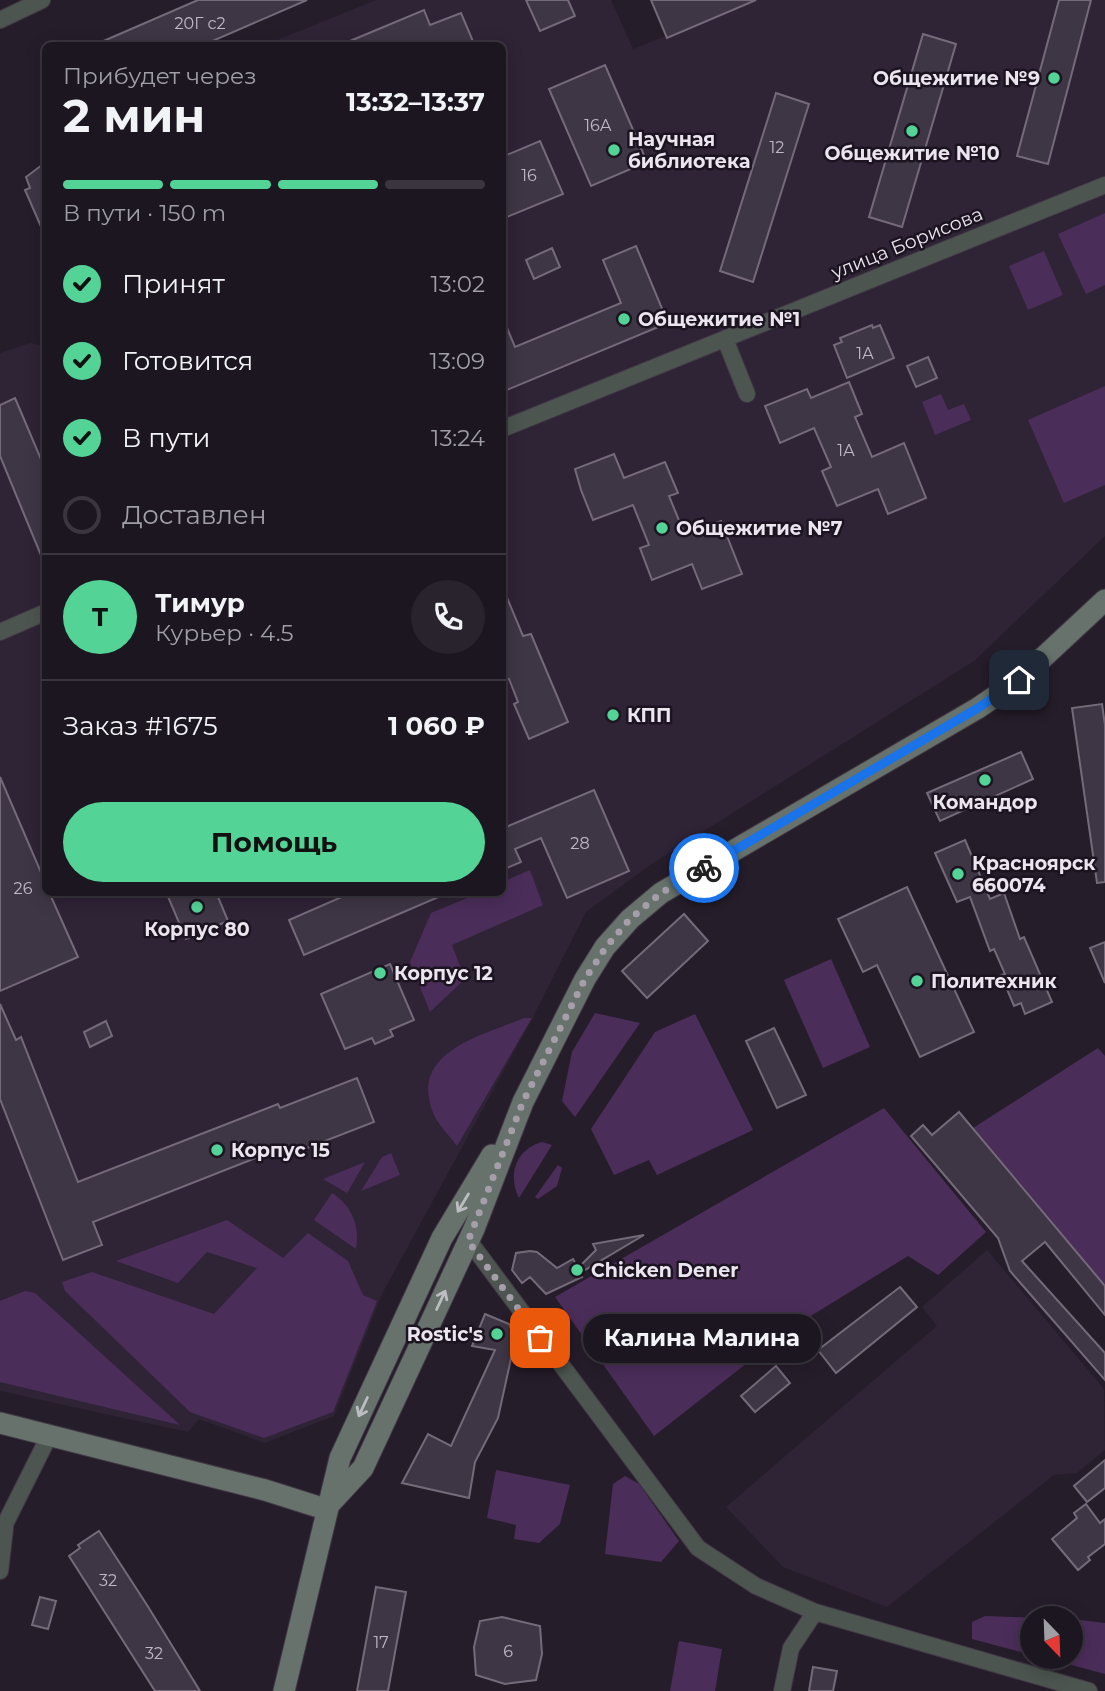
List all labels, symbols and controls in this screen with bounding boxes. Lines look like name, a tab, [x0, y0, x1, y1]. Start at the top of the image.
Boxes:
house number: 20Г с2	[175, 14, 225, 33]
text: Прибудет через	[63, 62, 257, 90]
place label: Общежитие №9	[873, 67, 1040, 90]
marker: Общежитие №9	[1046, 70, 1062, 86]
text: 13:32–13:37	[346, 86, 485, 118]
text: 2 мин	[63, 87, 205, 144]
house number: 16А	[584, 116, 612, 135]
marker: Общежитие №10	[904, 123, 920, 139]
place label: Научная библиотека	[628, 128, 751, 173]
house number: 12	[770, 138, 784, 157]
marker: Научная библиотека	[606, 142, 622, 158]
place label: Общежитие №10	[824, 142, 1000, 165]
house number: 16	[521, 166, 537, 185]
text: В пути · 150 m	[63, 199, 226, 227]
street label: улица Борисова	[827, 202, 986, 284]
icon: check	[63, 265, 101, 303]
text: Принят	[122, 268, 225, 300]
text: 13:02	[431, 270, 485, 298]
place label: Общежитие №1	[638, 308, 800, 331]
marker: Общежитие №1	[616, 311, 632, 327]
icon: check	[63, 342, 101, 380]
house number: 1А	[856, 344, 874, 363]
text: Готовится	[122, 345, 253, 377]
text: 13:09	[430, 347, 485, 375]
icon: check	[63, 419, 101, 457]
text: В пути	[122, 422, 211, 454]
text: 13:24	[431, 424, 485, 452]
house number: 1А	[837, 441, 855, 460]
text: Доставлен	[122, 499, 267, 531]
place label: Общежитие №7	[676, 517, 843, 540]
marker: Общежитие №7	[654, 520, 670, 536]
button: phone	[411, 580, 485, 654]
text: Тимур	[155, 587, 245, 619]
text: Т	[92, 601, 108, 633]
text: Курьер · 4.5	[155, 619, 294, 647]
pin	[989, 650, 1049, 710]
icon: home	[1000, 661, 1038, 699]
place label: КПП	[627, 704, 671, 727]
marker: КПП	[605, 707, 621, 723]
text: Заказ #1675	[63, 710, 218, 742]
text: 1 060 ₽	[388, 710, 485, 742]
marker: Командор	[977, 772, 993, 788]
place label: Командор	[933, 791, 1037, 814]
button: Помощь	[63, 802, 485, 882]
courier	[669, 833, 739, 903]
house number: 28	[570, 834, 590, 853]
icon: bike	[685, 849, 723, 887]
place label: Красноярск 660074	[972, 852, 1096, 897]
marker: Красноярск 660074	[950, 866, 966, 882]
house number: 26	[14, 879, 33, 898]
marker: Корпус 80	[189, 899, 205, 915]
place label: Корпус 80	[144, 918, 250, 941]
place label: Корпус 12	[394, 962, 493, 985]
marker: Корпус 12	[372, 965, 388, 981]
place label: Политехник	[931, 970, 1057, 993]
marker: Политехник	[909, 973, 925, 989]
place label: Корпус 15	[231, 1139, 330, 1162]
marker: Корпус 15	[209, 1142, 225, 1158]
one-way arrow	[456, 1192, 470, 1212]
place label: Chicken Dener	[591, 1259, 738, 1282]
marker: Chicken Dener	[569, 1262, 585, 1278]
one-way arrow	[435, 1290, 448, 1312]
pin	[510, 1308, 570, 1368]
callout: Калина Малина	[582, 1314, 820, 1362]
icon: bag	[521, 1319, 559, 1357]
place label: Rostic's	[407, 1323, 483, 1346]
text: Калина Малина	[604, 1324, 800, 1352]
marker: Rostic's	[489, 1326, 505, 1342]
one-way arrow	[356, 1396, 370, 1417]
house number: 32	[99, 1571, 117, 1590]
north arrow	[1020, 1606, 1083, 1670]
map controls	[1020, 1606, 1083, 1669]
house number: 17	[373, 1633, 389, 1652]
house number: 6	[503, 1642, 513, 1661]
house number: 32	[145, 1644, 163, 1663]

